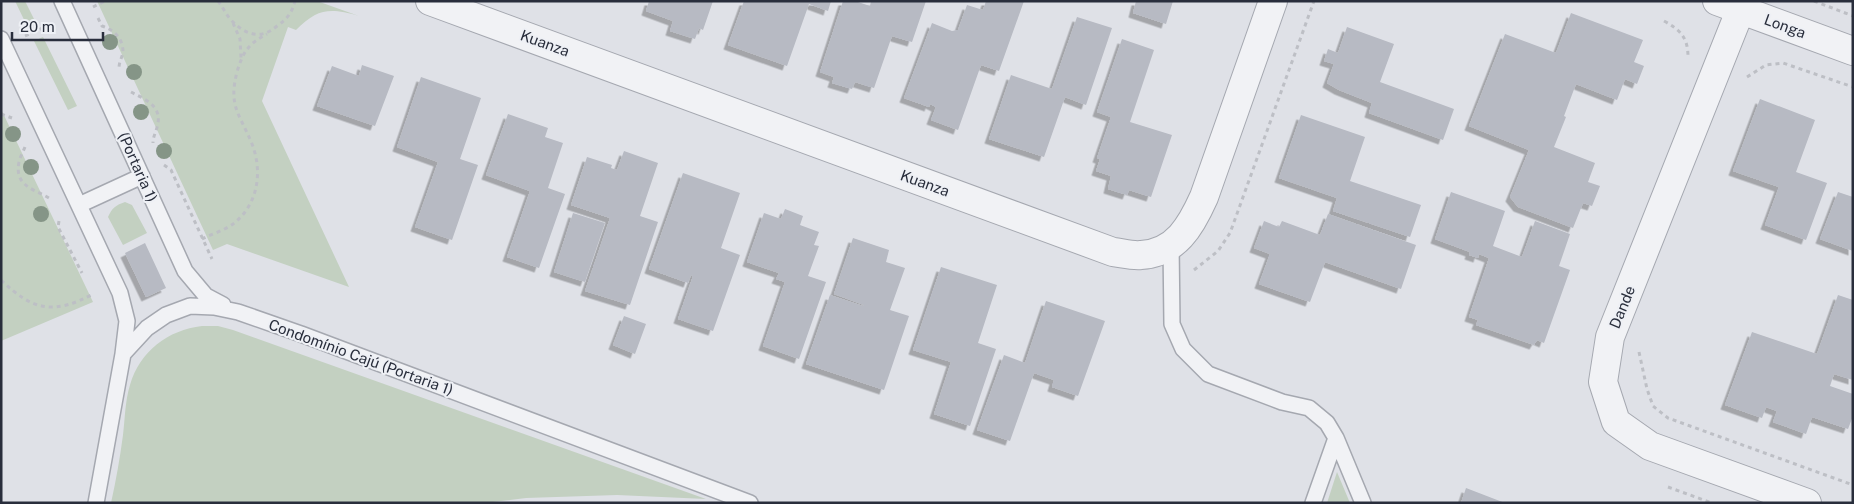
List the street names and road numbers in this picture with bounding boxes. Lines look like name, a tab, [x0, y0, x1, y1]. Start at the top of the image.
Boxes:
street label: Longa	[1762, 11, 1808, 41]
street label: Kuanza	[518, 26, 572, 60]
street label: (Portaria 1)	[115, 130, 161, 204]
street label: Kuanza	[898, 166, 952, 200]
street label: Dande	[1606, 283, 1638, 331]
street label: Condomínio Cajú (Portaria 1)	[266, 316, 456, 398]

